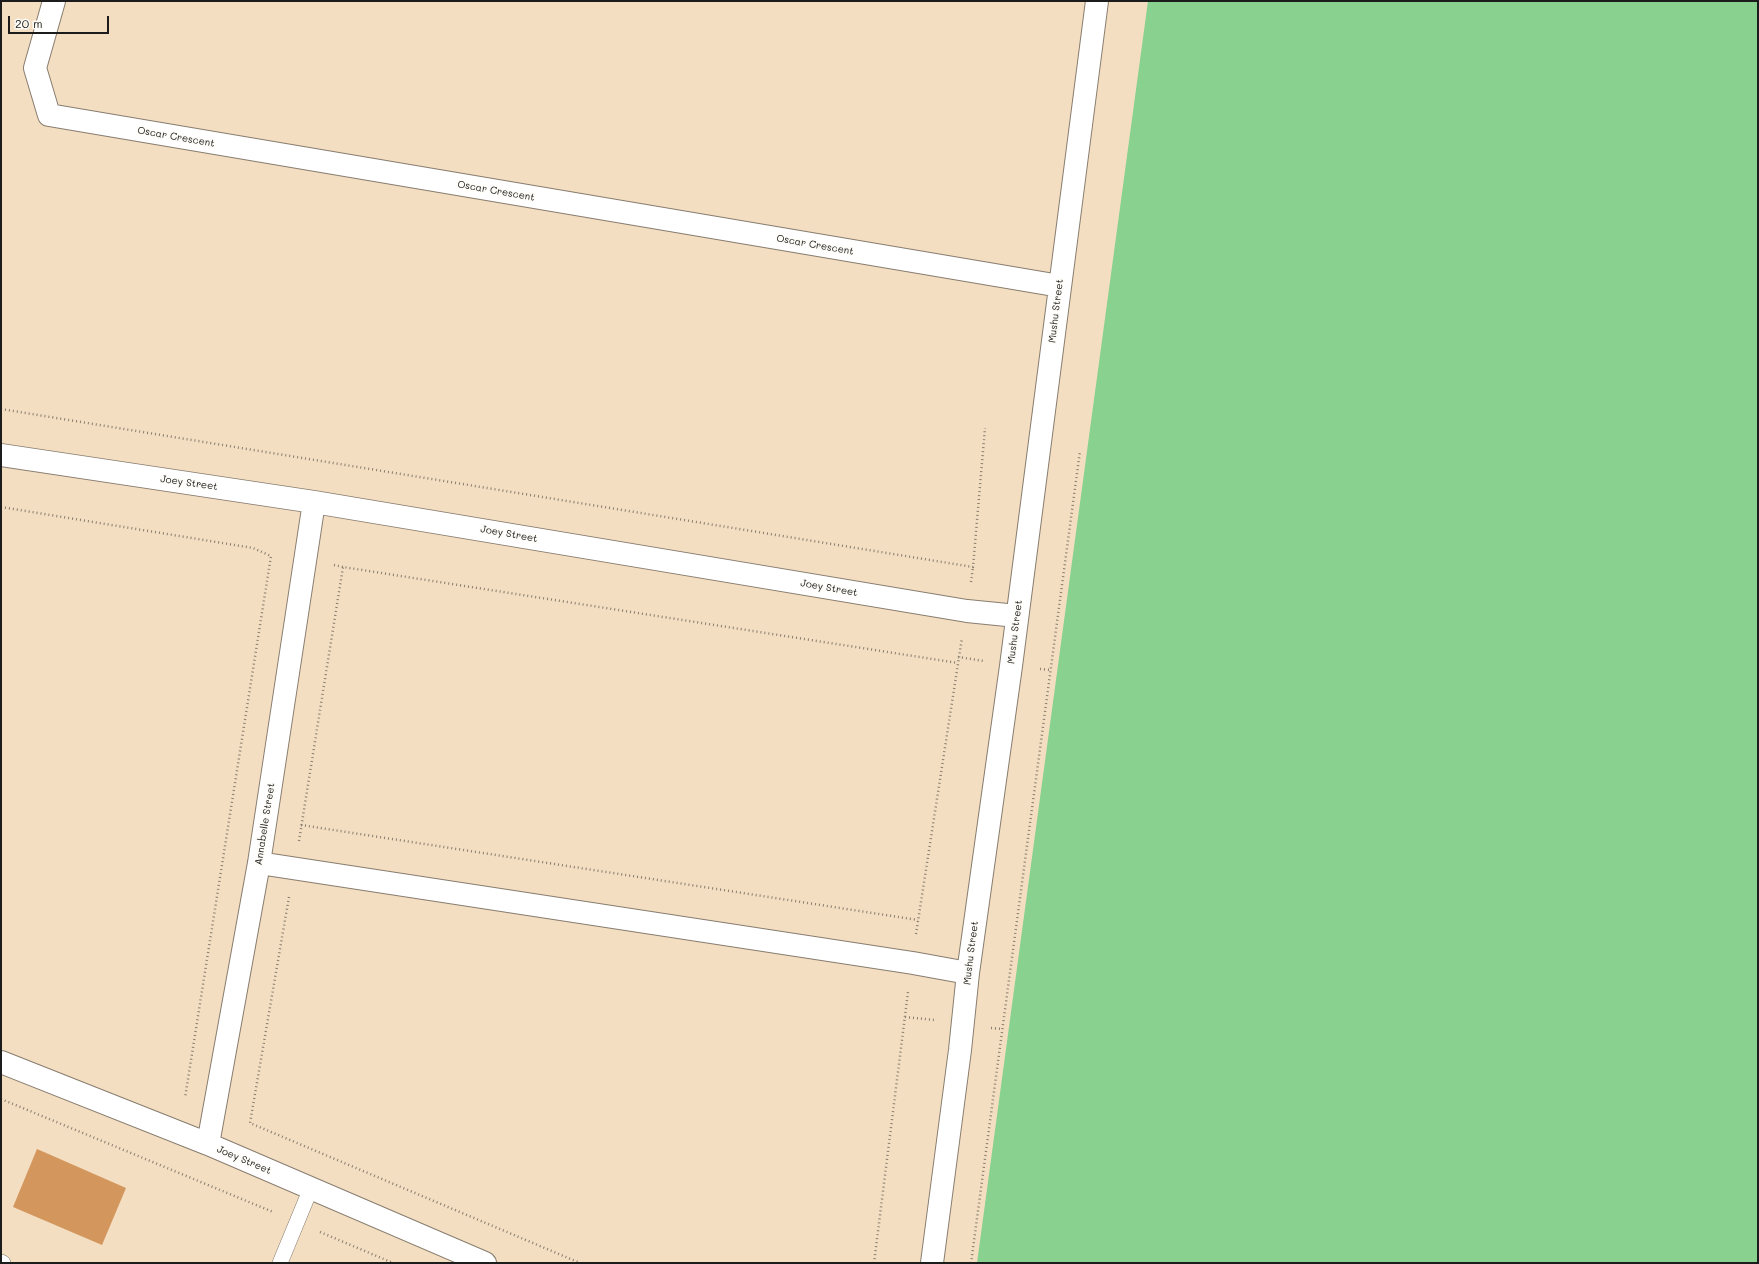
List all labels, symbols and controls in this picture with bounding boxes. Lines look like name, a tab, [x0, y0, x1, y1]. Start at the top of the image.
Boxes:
scale bar	[10, 8, 111, 34]
text: 20 m	[15, 15, 43, 31]
street label: Oscar Crescent	[136, 124, 216, 150]
street label: Oscar Crescent	[456, 178, 536, 204]
street label: Oscar Crescent	[775, 232, 855, 258]
street label: Mushu Street	[1046, 278, 1066, 344]
street label: Joey Street	[160, 473, 218, 493]
street label: Joey Street	[479, 523, 539, 545]
street label: Joey Street	[799, 577, 859, 599]
street label: Mushu Street	[1005, 599, 1025, 665]
street label: Annabelle Street	[253, 782, 277, 866]
street label: Mushu Street	[961, 920, 981, 986]
street label: Joey Street	[215, 1143, 273, 1177]

